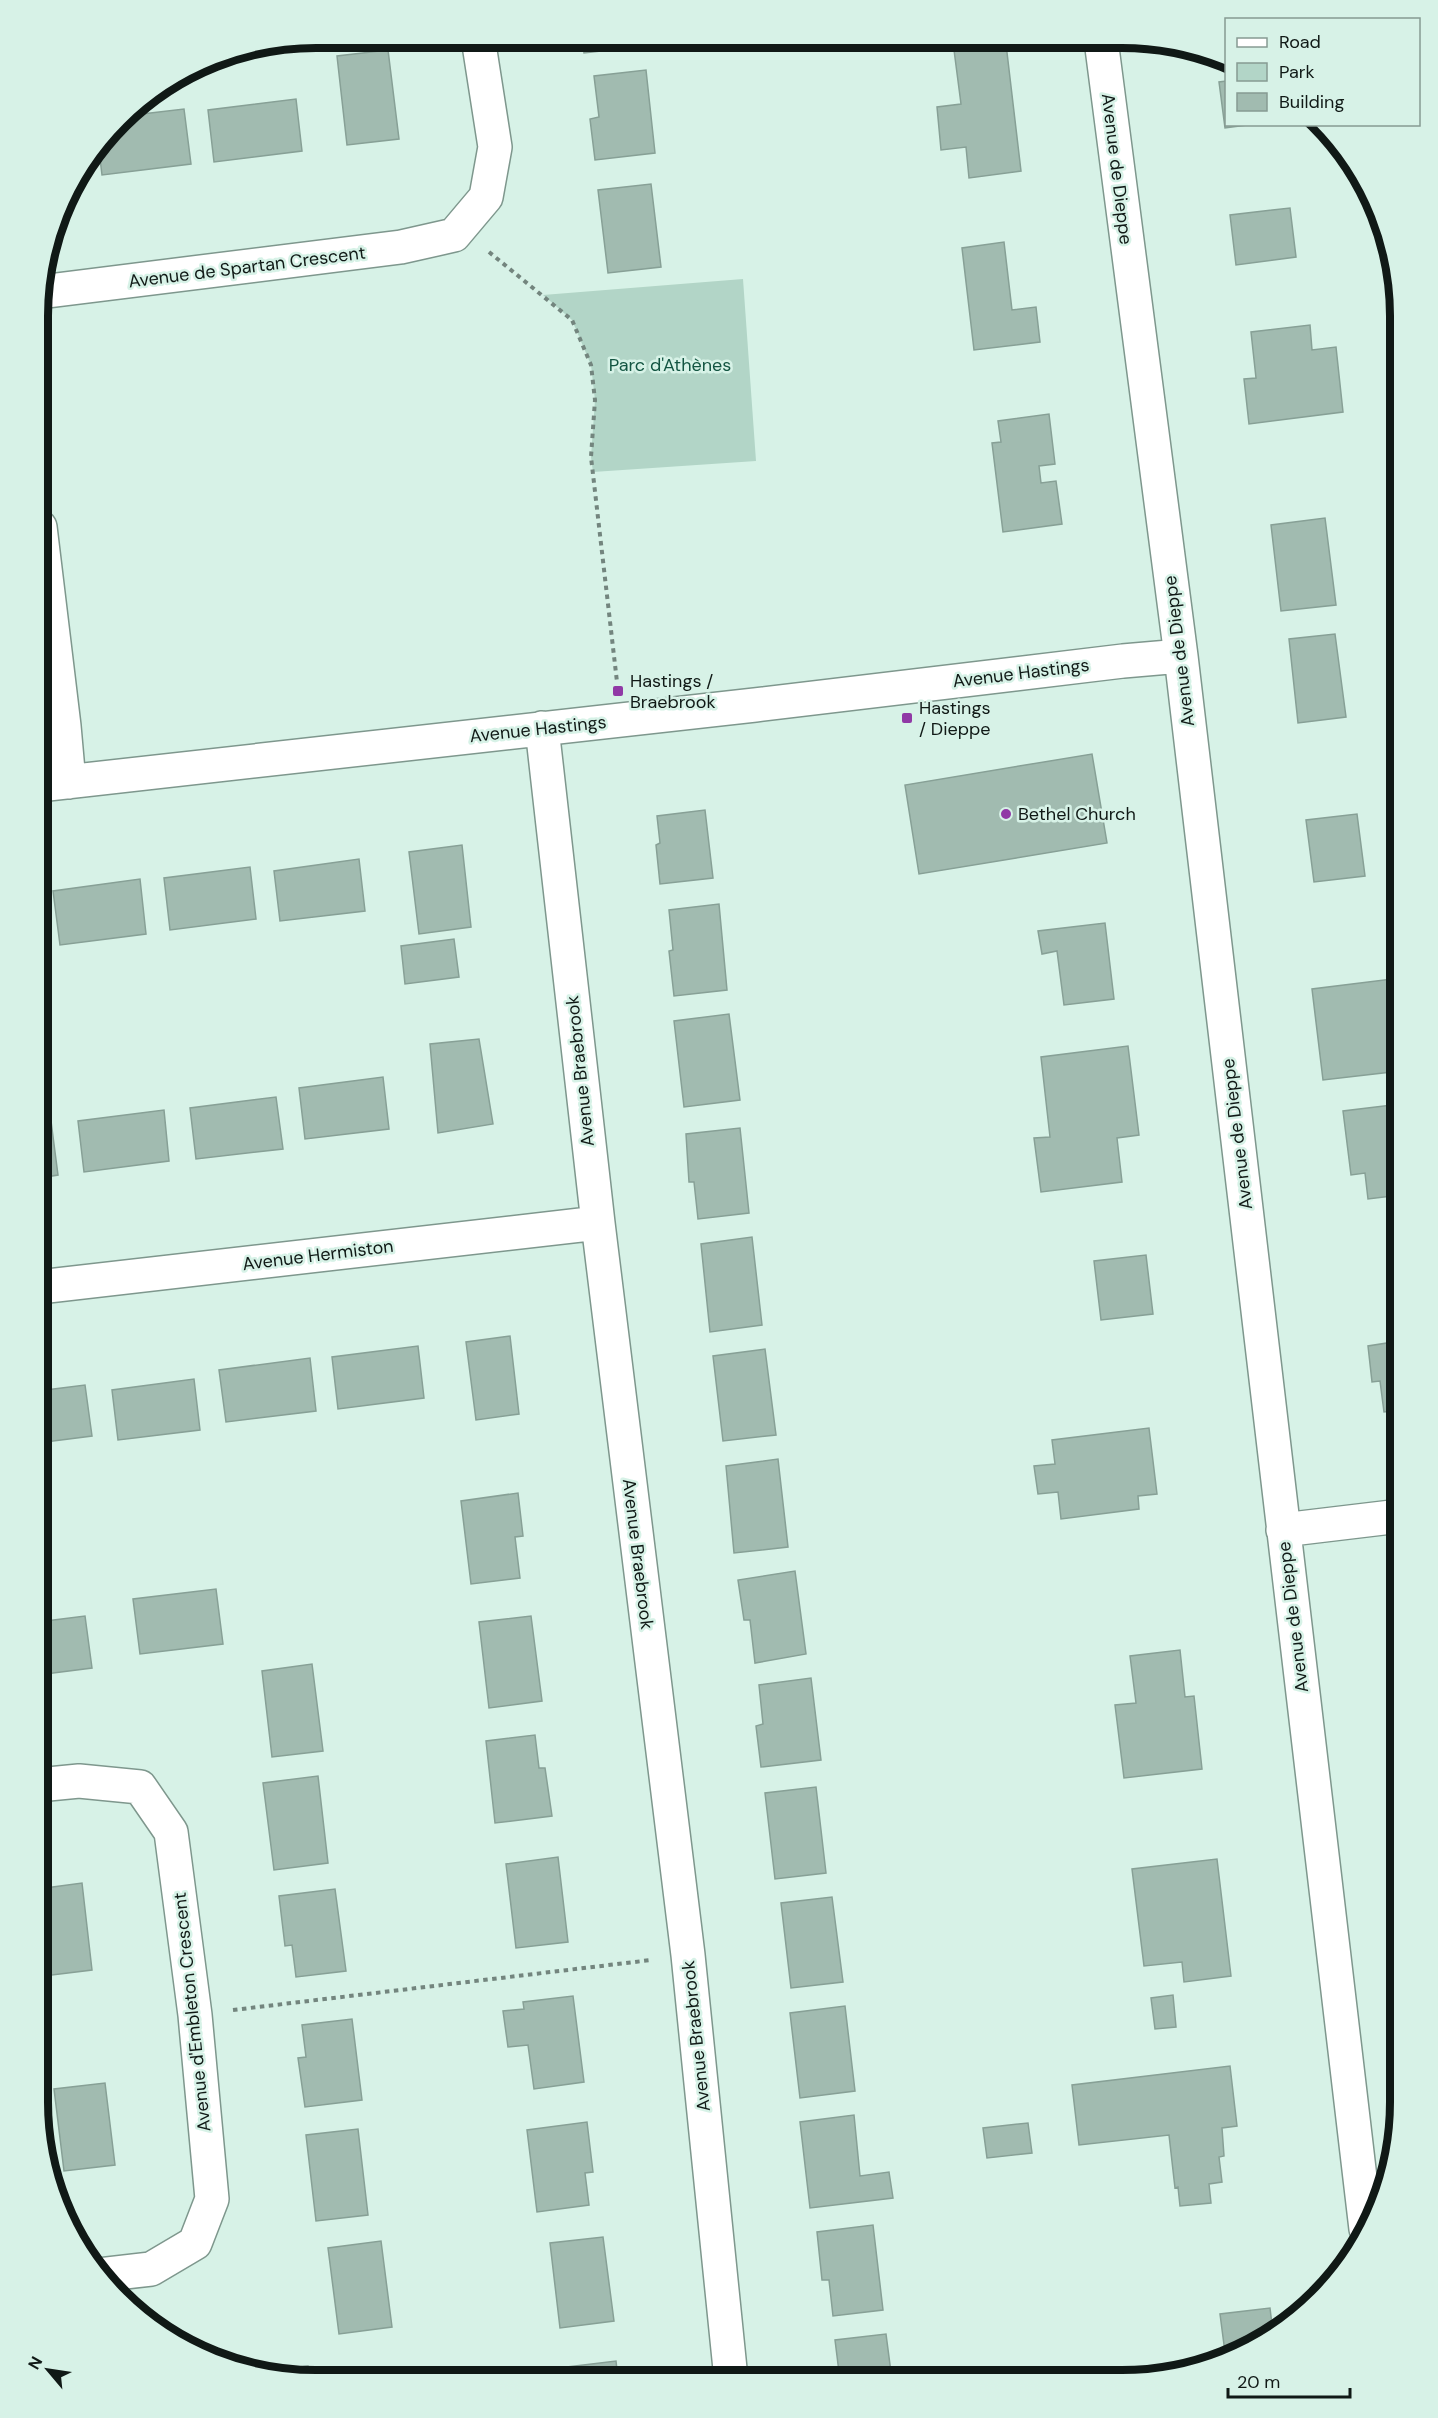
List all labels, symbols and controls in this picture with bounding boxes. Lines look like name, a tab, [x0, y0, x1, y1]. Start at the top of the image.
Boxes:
legend	[1225, 18, 1420, 126]
text: Road	[1279, 30, 1321, 54]
text: Park	[1279, 60, 1315, 84]
text: Building	[1279, 90, 1344, 114]
street label: Avenue de Dieppe	[1096, 92, 1138, 246]
street label: Avenue de Spartan Crescent	[127, 241, 367, 293]
park label: Parc d'Athènes	[609, 353, 731, 377]
street label: Avenue de Dieppe	[1158, 574, 1200, 728]
street label: Avenue Hastings	[951, 653, 1091, 693]
place label: Hastings / Braebrook	[630, 669, 716, 714]
marker: Hastings / Braebrook	[611, 684, 625, 698]
place label: Hastings / Dieppe	[919, 696, 991, 741]
street label: Avenue Hastings	[468, 710, 608, 748]
marker: Hastings / Dieppe	[900, 711, 914, 725]
place label: Bethel Church	[1018, 802, 1136, 826]
marker: Bethel Church	[999, 807, 1013, 821]
street label: Avenue Braebrook	[560, 994, 600, 1148]
street label: Avenue de Dieppe	[1216, 1057, 1258, 1211]
street label: Avenue Hermiston	[241, 1234, 395, 1276]
street label: Avenue Braebrook	[617, 1477, 659, 1631]
street label: Avenue de Dieppe	[1272, 1540, 1314, 1694]
street label: Avenue d'Embleton Crescent	[167, 1891, 217, 2133]
street label: Avenue Braebrook	[676, 1959, 716, 2113]
north arrow	[18, 2340, 78, 2400]
text: N	[23, 2353, 47, 2373]
scale bar	[1228, 2361, 1350, 2399]
text: 20 m	[1237, 2370, 1280, 2394]

